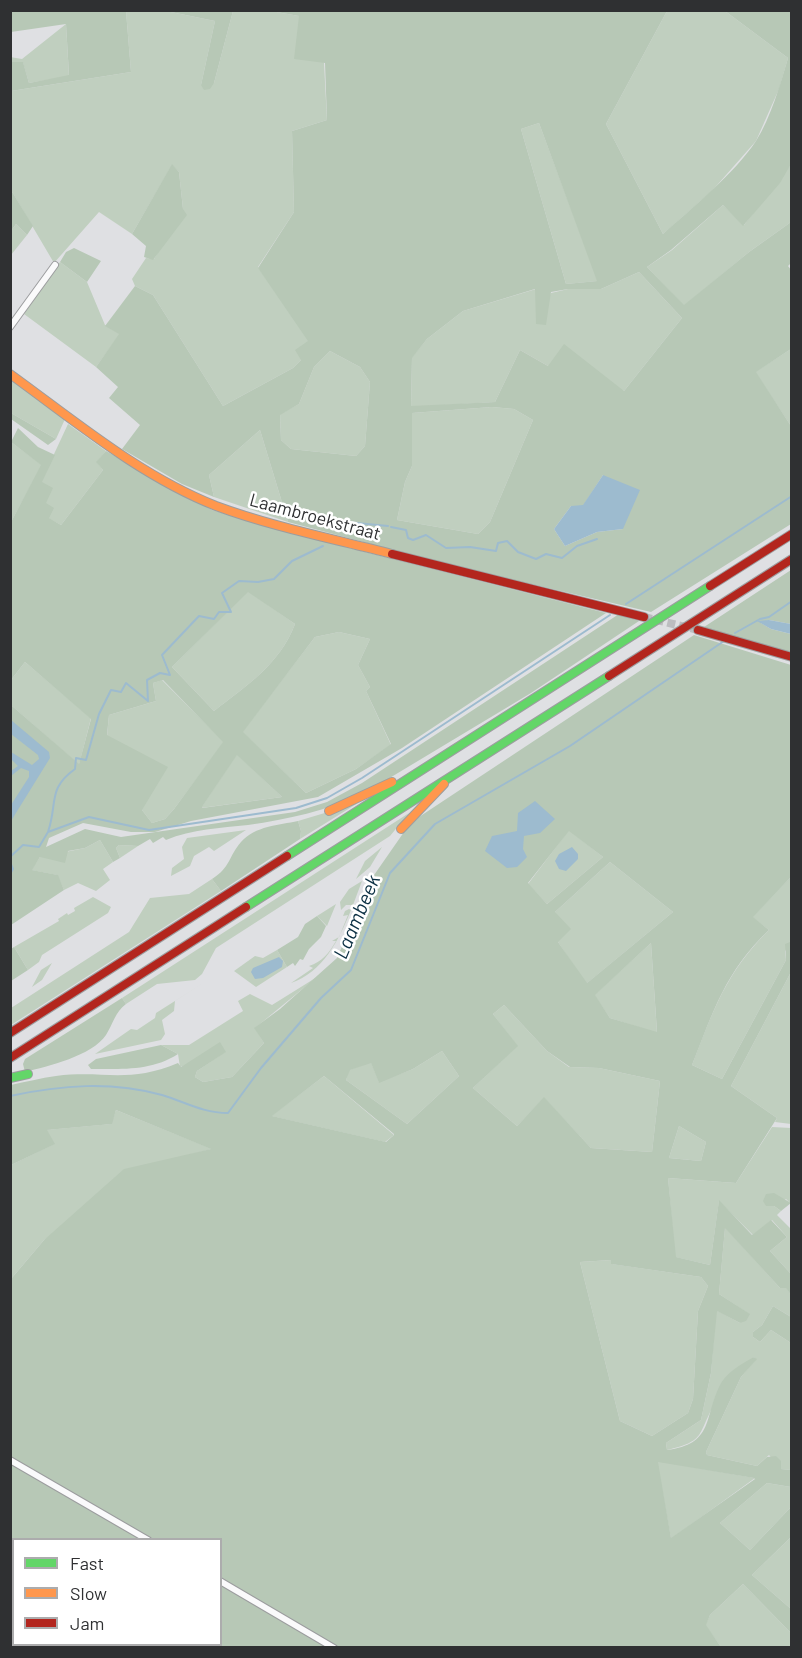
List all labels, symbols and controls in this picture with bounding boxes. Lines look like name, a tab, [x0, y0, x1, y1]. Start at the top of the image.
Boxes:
street label: Laambroekstraat	[247, 489, 383, 545]
water label: Laambeek	[329, 871, 385, 963]
legend	[12, 1538, 222, 1646]
text: Fast	[70, 1552, 104, 1574]
text: Slow	[70, 1582, 107, 1604]
text: Jam	[70, 1612, 104, 1634]

